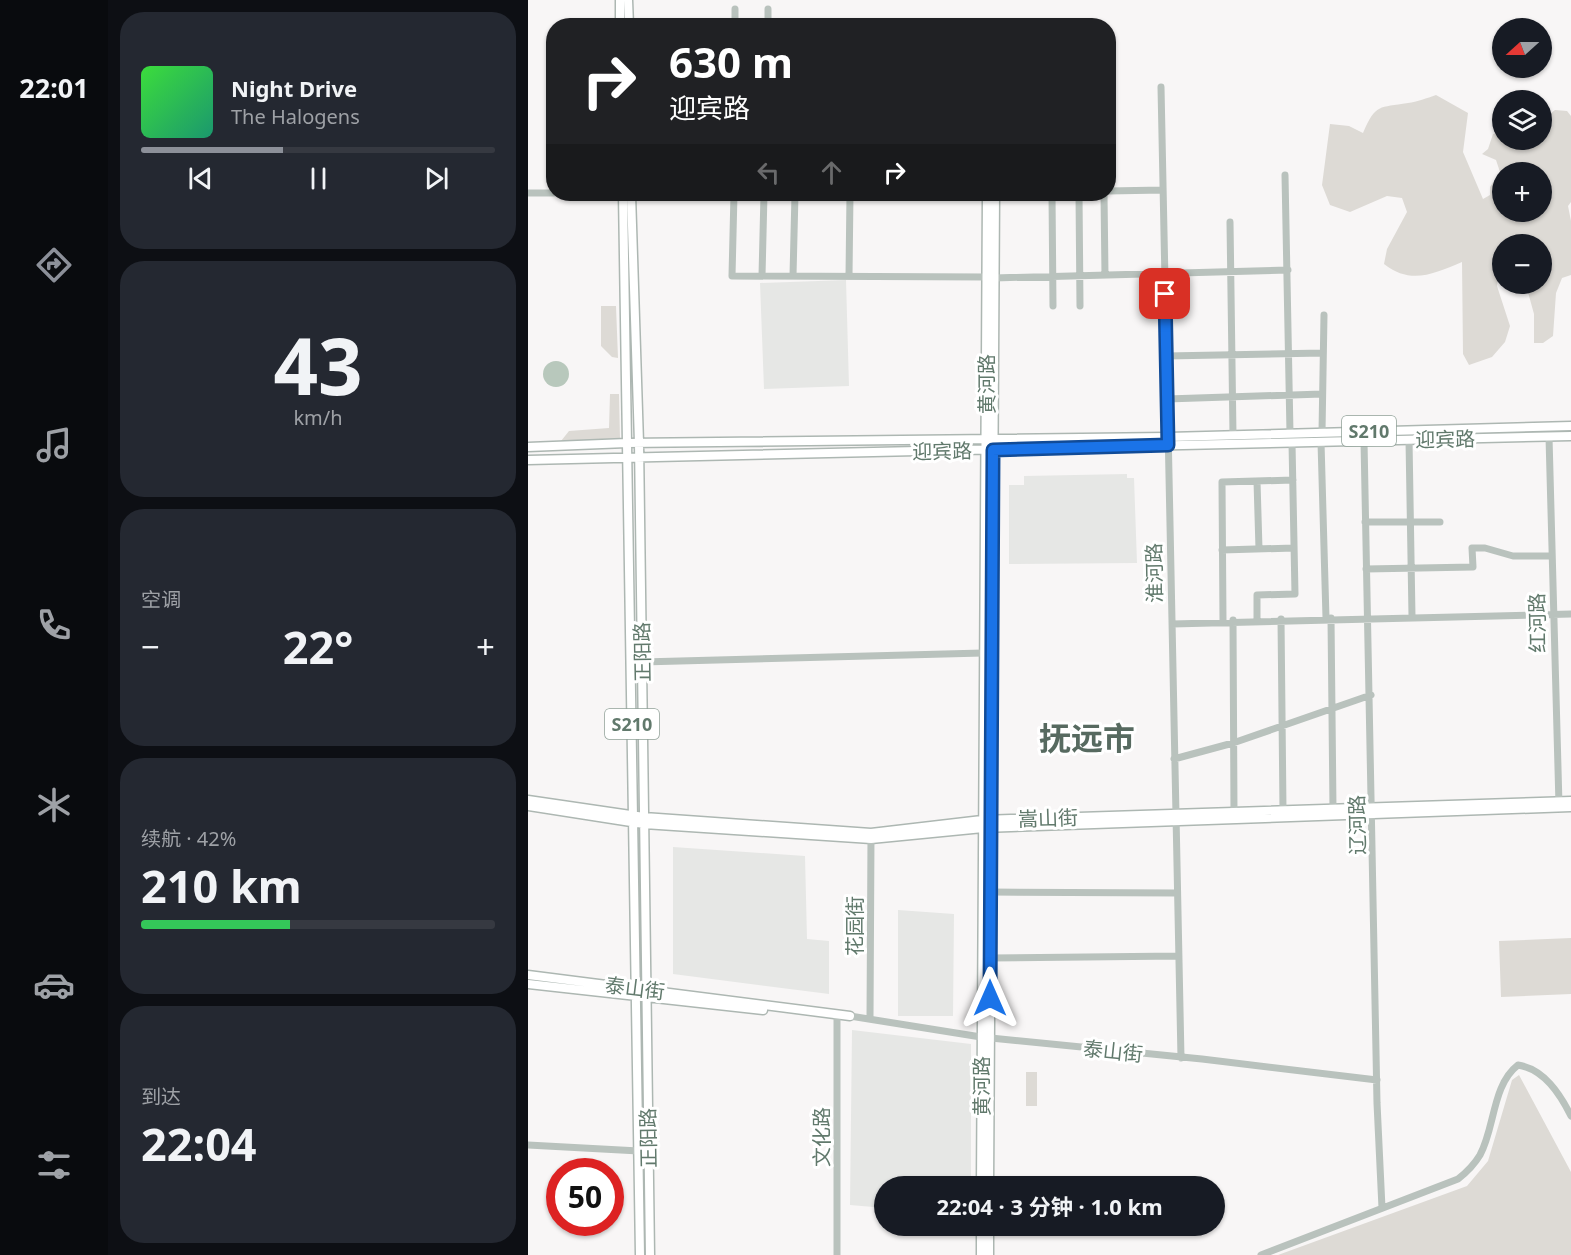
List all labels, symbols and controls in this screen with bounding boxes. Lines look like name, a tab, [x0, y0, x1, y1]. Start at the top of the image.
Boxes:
north arrow	[1492, 18, 1552, 78]
map controls	[1492, 18, 1552, 294]
text: 630 m	[669, 33, 793, 90]
icon: right	[570, 42, 648, 120]
text: 22:01	[19, 69, 89, 106]
text: Night Drive	[231, 73, 357, 103]
text: 迎宾路	[669, 89, 750, 126]
button: layers	[1492, 90, 1552, 150]
text: The Halogens	[231, 103, 360, 130]
icon: left	[752, 156, 785, 189]
icon: ahead	[815, 156, 848, 189]
icon: right	[878, 156, 911, 189]
icon: previous	[184, 162, 217, 195]
icon: pause	[302, 162, 335, 195]
icon: next	[420, 162, 453, 195]
button: +	[1492, 162, 1552, 222]
button: −	[1492, 234, 1552, 294]
icon: directions	[33, 244, 75, 286]
pin	[1139, 268, 1190, 319]
icon: arrive	[1148, 277, 1181, 310]
text: 43	[273, 312, 363, 418]
street label: 黄河路	[973, 354, 1000, 414]
text: km/h	[293, 404, 343, 431]
road number: S210	[1342, 416, 1396, 446]
icon: music	[33, 424, 75, 466]
street label: 迎宾路	[1415, 425, 1475, 453]
street label: 迎宾路	[912, 437, 972, 465]
street label: 淮河路	[1140, 543, 1168, 603]
text: 空调	[141, 586, 181, 613]
street label: 红河路	[1523, 593, 1551, 653]
icon: phone	[33, 604, 75, 646]
text: 22°	[283, 616, 353, 677]
street label: 正阳路	[628, 622, 656, 682]
text: −	[141, 624, 160, 669]
text: +	[476, 624, 495, 669]
road number: S210	[605, 709, 659, 739]
district label: 抚远市	[1039, 716, 1135, 759]
icon: climate	[33, 784, 75, 826]
street label: 辽河路	[1343, 795, 1371, 855]
street label: 嵩山街	[1018, 803, 1078, 833]
text: 续航 · 42%	[141, 825, 236, 852]
text: 210 km	[141, 855, 302, 916]
street label: 花园街	[841, 896, 868, 956]
icon: car	[33, 964, 75, 1006]
position arrow	[958, 966, 1022, 1030]
street label: 泰山街	[604, 971, 666, 1005]
street label: 泰山街	[1082, 1034, 1144, 1068]
street label: 黄河路	[968, 1056, 995, 1116]
text: 到达	[141, 1083, 181, 1110]
street label: 文化路	[808, 1107, 835, 1167]
street label: 正阳路	[634, 1108, 662, 1168]
text: 22:04	[141, 1113, 257, 1174]
icon: filters	[33, 1144, 75, 1186]
speed limit sign: 50	[546, 1158, 624, 1236]
text: 22:04 · 3 分钟 · 1.0 km	[936, 1191, 1163, 1221]

